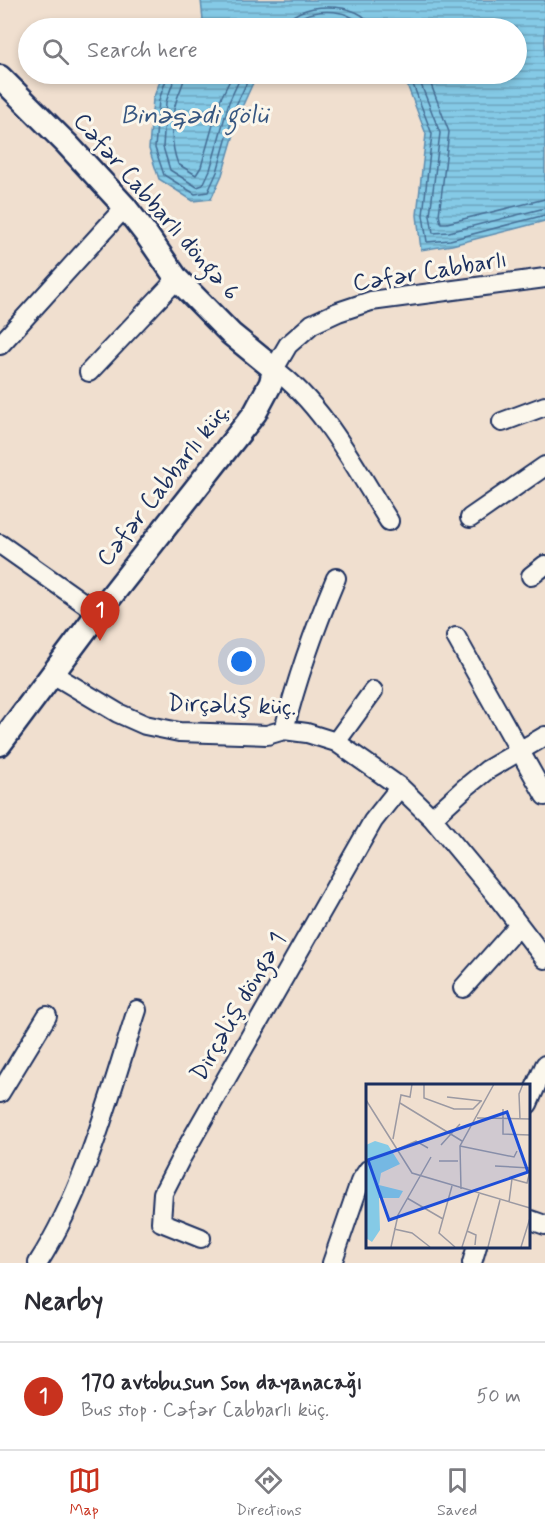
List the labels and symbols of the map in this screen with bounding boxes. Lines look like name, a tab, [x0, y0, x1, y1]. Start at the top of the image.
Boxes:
water label: Binəqədi gölü	[120, 99, 271, 136]
street label: Cəfər Cabbarlı döngə 6	[64, 107, 246, 309]
street label: Cəfər Cabbarlı	[351, 245, 509, 299]
street label: Cəfər Cabbarlı küç.	[90, 397, 238, 573]
pin: 1	[80, 592, 120, 641]
your location	[227, 647, 256, 676]
street label: Dirçəliş küç.	[167, 688, 297, 724]
street label: Dirçəliş döngə 1	[184, 927, 297, 1088]
inset map	[366, 1084, 530, 1248]

